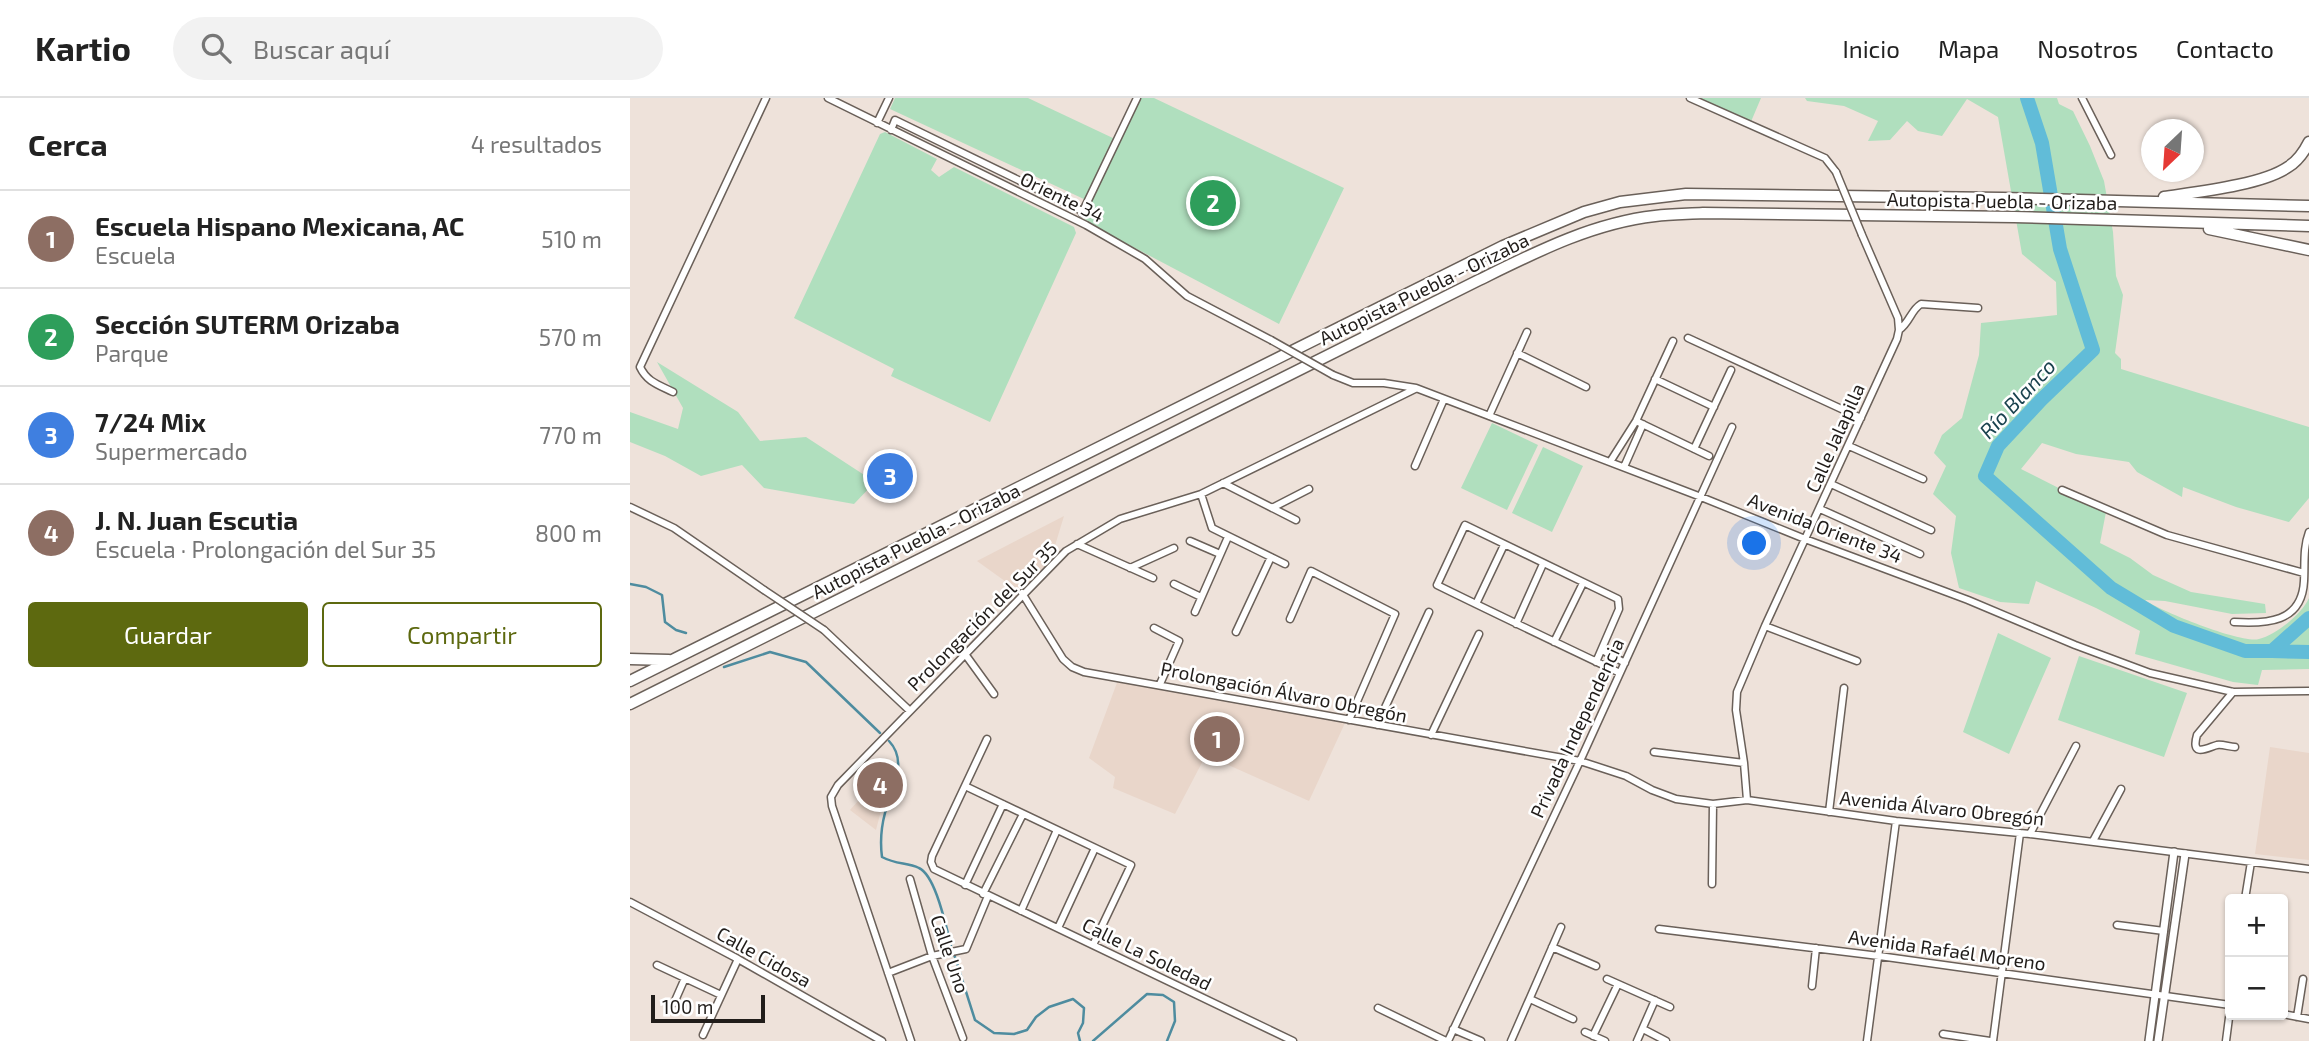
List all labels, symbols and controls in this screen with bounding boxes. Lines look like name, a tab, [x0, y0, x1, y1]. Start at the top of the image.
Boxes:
search box	[173, 17, 663, 80]
text: Kartio	[35, 28, 131, 68]
icon: search	[197, 29, 235, 67]
text: Buscar aquí	[253, 33, 390, 64]
text: Inicio	[1842, 34, 1900, 63]
text: Mapa	[1938, 34, 1999, 63]
text: Nosotros	[2037, 34, 2138, 63]
text: Contacto	[2176, 34, 2274, 63]
north arrow	[2141, 119, 2204, 182]
text: Cerca	[28, 126, 108, 162]
text: 4 resultados	[471, 130, 602, 158]
street label: Oriente 34	[1017, 166, 1108, 227]
pin: 2	[1190, 177, 1236, 229]
street label: Autopista Puebla - Orizaba	[1887, 187, 2117, 214]
text: Escuela Hispano Mexicana, AC	[95, 210, 464, 241]
text: 1	[46, 225, 56, 253]
text: 510 m	[541, 225, 602, 253]
street label: Autopista Puebla - Orizaba	[1315, 228, 1532, 349]
text: Escuela	[95, 241, 176, 269]
text: Sección SUTERM Orizaba	[95, 308, 400, 339]
text: 2	[44, 323, 58, 351]
text: 570 m	[539, 323, 602, 351]
text: Parque	[95, 339, 169, 367]
water label: Río Blanco	[1974, 353, 2060, 443]
street label: Calle Jalapilla	[1800, 380, 1869, 496]
text: 7/24 Mix	[95, 406, 206, 437]
text: 3	[44, 421, 58, 449]
text: 770 m	[539, 421, 602, 449]
text: Supermercado	[95, 437, 247, 465]
pin: 3	[867, 450, 913, 502]
street label: Autopista Puebla - Orizaba	[808, 478, 1024, 603]
street label: Avenida Oriente 34	[1745, 488, 1905, 567]
text: J. N. Juan Escutia	[95, 504, 298, 535]
text: 4	[44, 519, 58, 547]
text: 800 m	[535, 519, 602, 547]
your location	[1737, 526, 1771, 560]
text: Escuela · Prolongación del Sur 35	[95, 535, 436, 563]
street label: Prolongación del Sur 35	[902, 536, 1061, 695]
button: Guardar	[28, 602, 308, 667]
button: Compartir	[322, 602, 602, 667]
street label: Privada Independencia	[1525, 634, 1628, 821]
street label: Prolongación Álvaro Obregón	[1159, 656, 1409, 727]
pin: 1	[1194, 713, 1240, 765]
pin: 4	[857, 759, 903, 811]
street label: Avenida Álvaro Obregón	[1839, 785, 2046, 830]
map controls	[2225, 894, 2288, 1020]
button: +	[2225, 894, 2288, 957]
street label: Calle Uno	[926, 912, 975, 996]
street label: Calle La Soledad	[1079, 912, 1216, 995]
street label: Calle Cidosa	[713, 921, 815, 992]
street label: Avenida Rafaél Moreno	[1847, 924, 2047, 975]
button: −	[2225, 957, 2288, 1020]
scale bar	[651, 992, 765, 1024]
text: 100 m	[662, 995, 713, 1018]

